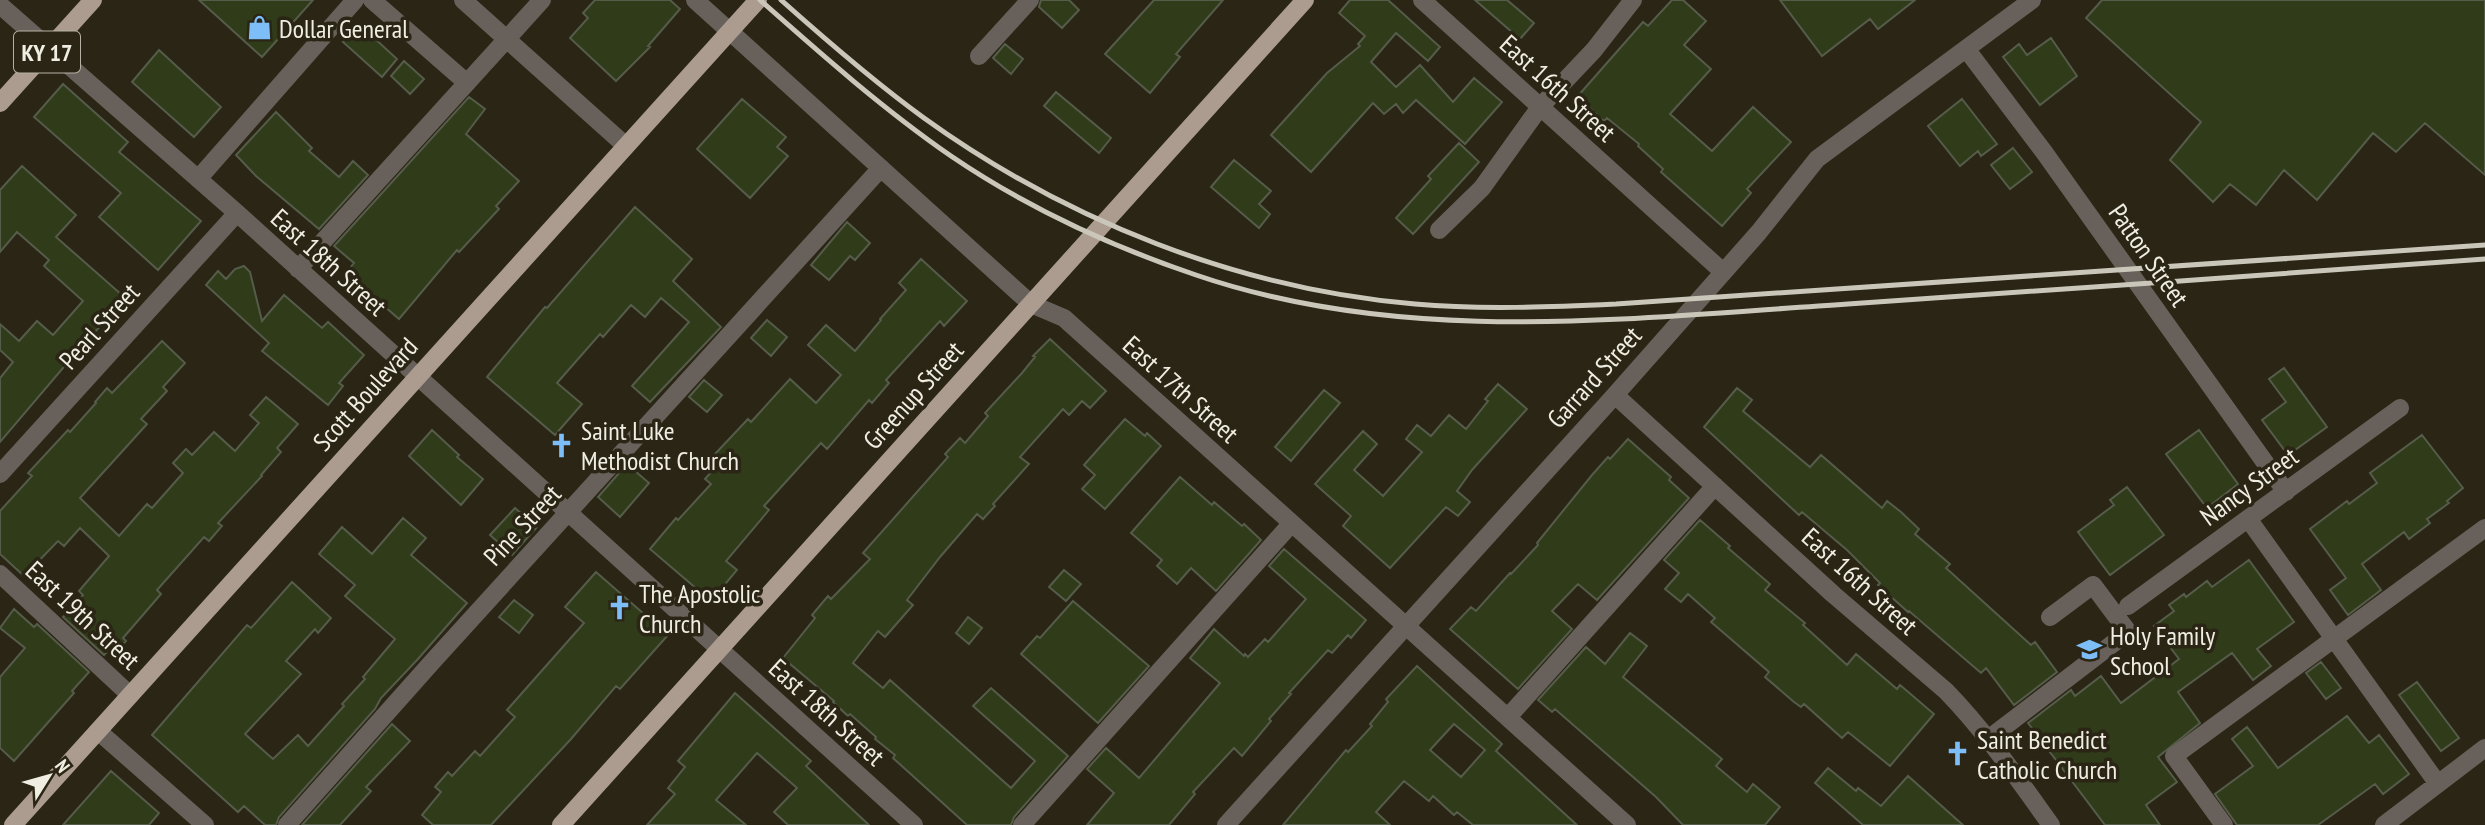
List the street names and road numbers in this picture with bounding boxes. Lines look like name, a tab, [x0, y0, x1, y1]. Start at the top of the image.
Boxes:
street label: East 16th Street	[1493, 27, 1623, 149]
road number: KY 17	[14, 32, 80, 72]
street label: Patton Street	[2102, 197, 2196, 313]
street label: East 18th Street	[264, 201, 394, 323]
street label: Pearl Street	[52, 276, 146, 376]
street label: Garrard Street	[1540, 319, 1648, 435]
street label: East 17th Street	[1116, 329, 1246, 449]
street label: Scott Boulevard	[306, 331, 424, 457]
street label: Greenup Street	[856, 334, 970, 456]
street label: Nancy Street	[2194, 439, 2304, 533]
street label: Pine Street	[476, 478, 568, 572]
street label: East 16th Street	[1795, 520, 1925, 642]
street label: East 19th Street	[19, 554, 147, 676]
street label: East 18th Street	[762, 651, 892, 773]

